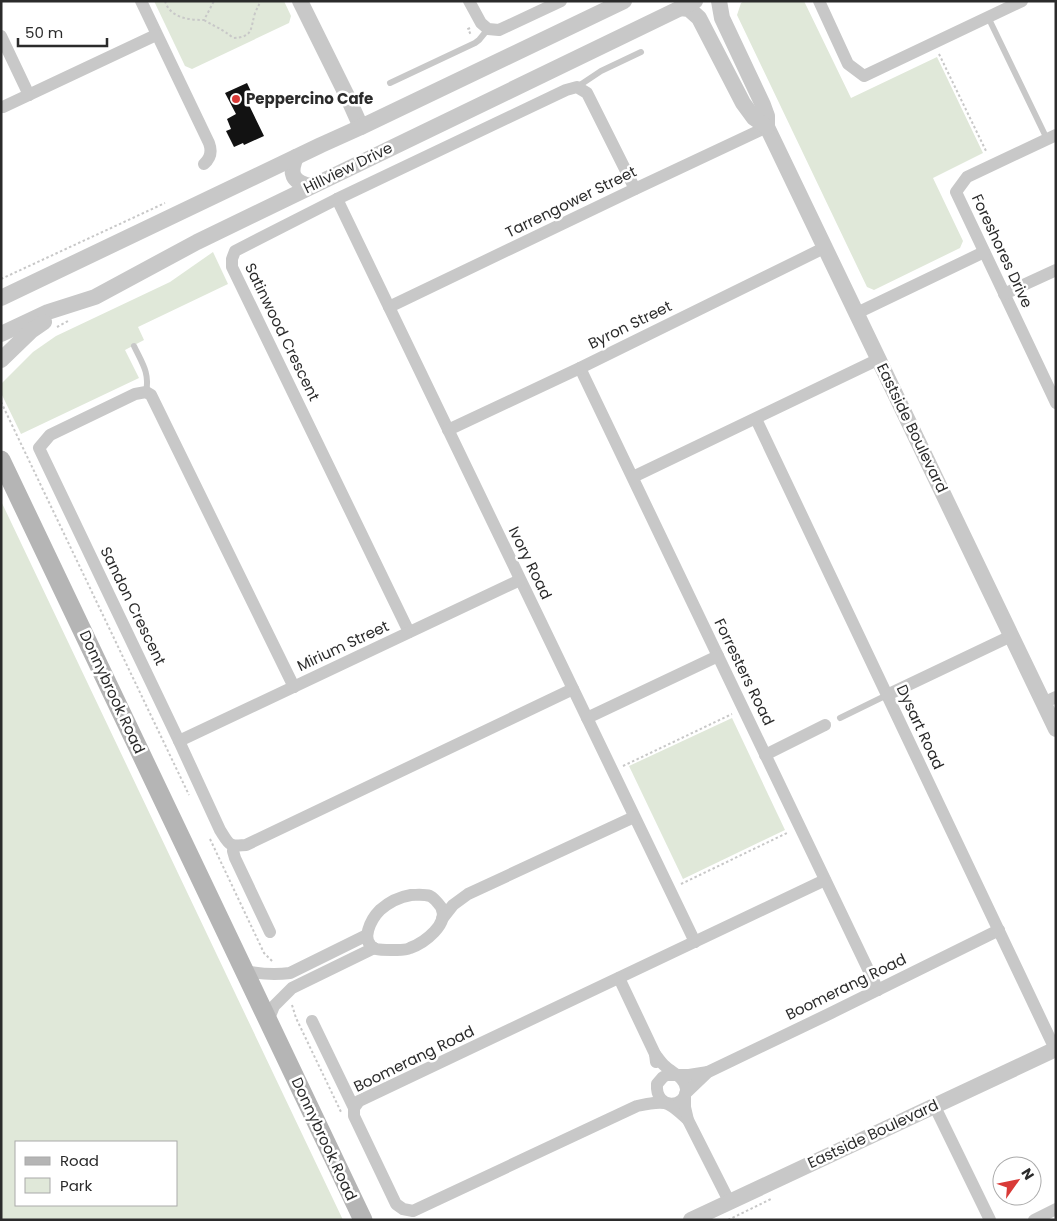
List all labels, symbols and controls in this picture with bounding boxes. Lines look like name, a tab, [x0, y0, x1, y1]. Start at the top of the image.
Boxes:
scale bar	[18, 15, 106, 47]
text: 50 m	[25, 22, 63, 43]
place label: Peppercino Cafe	[246, 88, 373, 109]
marker: Peppercino Cafe	[230, 93, 242, 105]
street label: Hillview Drive	[300, 137, 396, 198]
street label: Tarrengower Street	[502, 161, 640, 242]
street label: Foreshores Drive	[967, 190, 1038, 311]
street label: Satinwood Crescent	[240, 259, 325, 404]
street label: Byron Street	[585, 295, 675, 354]
street label: Eastside Boulevard	[872, 359, 953, 496]
street label: Ivory Road	[504, 523, 557, 603]
street label: Sandon Crescent	[96, 543, 171, 669]
street label: Mirium Street	[294, 615, 392, 676]
street label: Forresters Road	[709, 615, 779, 729]
street label: Donnybrook Road	[75, 627, 150, 757]
street label: Dysart Road	[892, 681, 949, 773]
street label: Boomerang Road	[782, 948, 910, 1025]
street label: Boomerang Road	[350, 1020, 478, 1097]
street label: Donnybrook Road	[287, 1074, 362, 1204]
street label: Eastside Boulevard	[804, 1094, 941, 1173]
legend	[15, 1141, 178, 1206]
text: Road	[60, 1150, 99, 1171]
north arrow	[992, 1156, 1042, 1206]
text: N	[1017, 1164, 1039, 1184]
text: Park	[60, 1175, 92, 1196]

